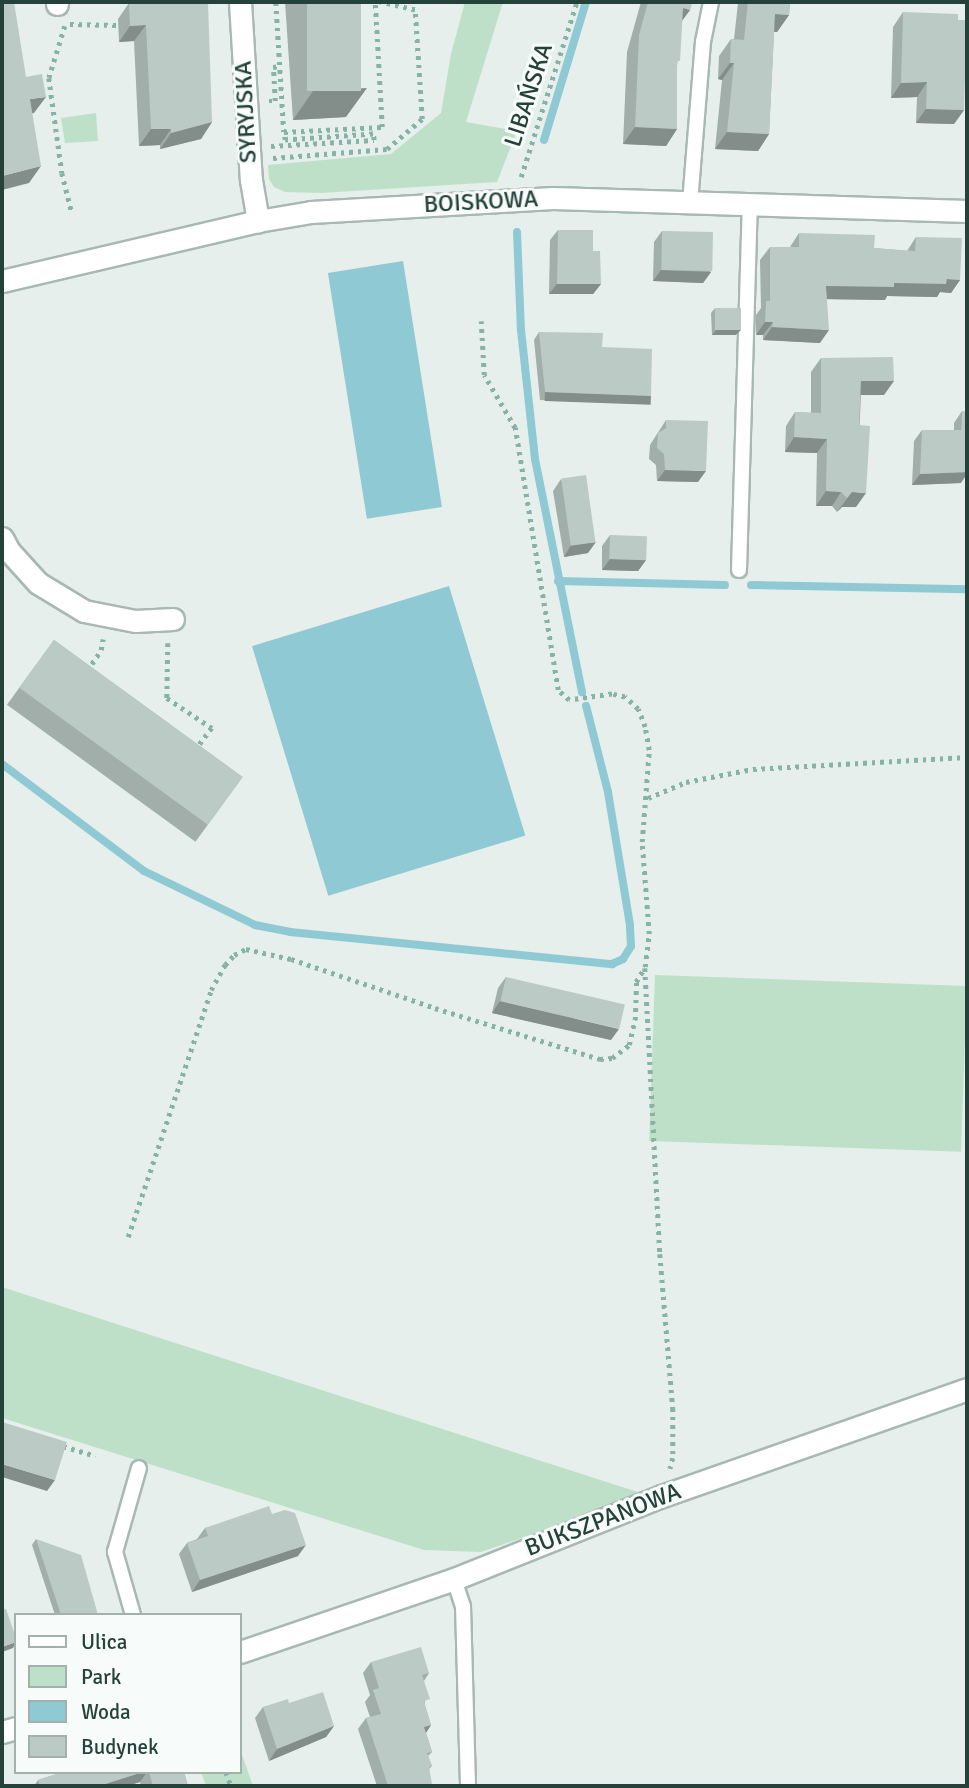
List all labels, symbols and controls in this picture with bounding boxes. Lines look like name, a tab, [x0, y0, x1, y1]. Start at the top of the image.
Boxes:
street label: LIBAŃSKA	[499, 40, 559, 150]
street label: SYRYJSKA	[229, 60, 263, 164]
street label: BOISKOWA	[423, 185, 539, 219]
street label: BUKSZPANOWA	[521, 1477, 685, 1563]
legend	[14, 1613, 242, 1774]
text: Ulica	[81, 1629, 127, 1655]
text: Park	[81, 1664, 121, 1690]
text: Woda	[81, 1699, 131, 1725]
text: Budynek	[81, 1734, 159, 1760]

